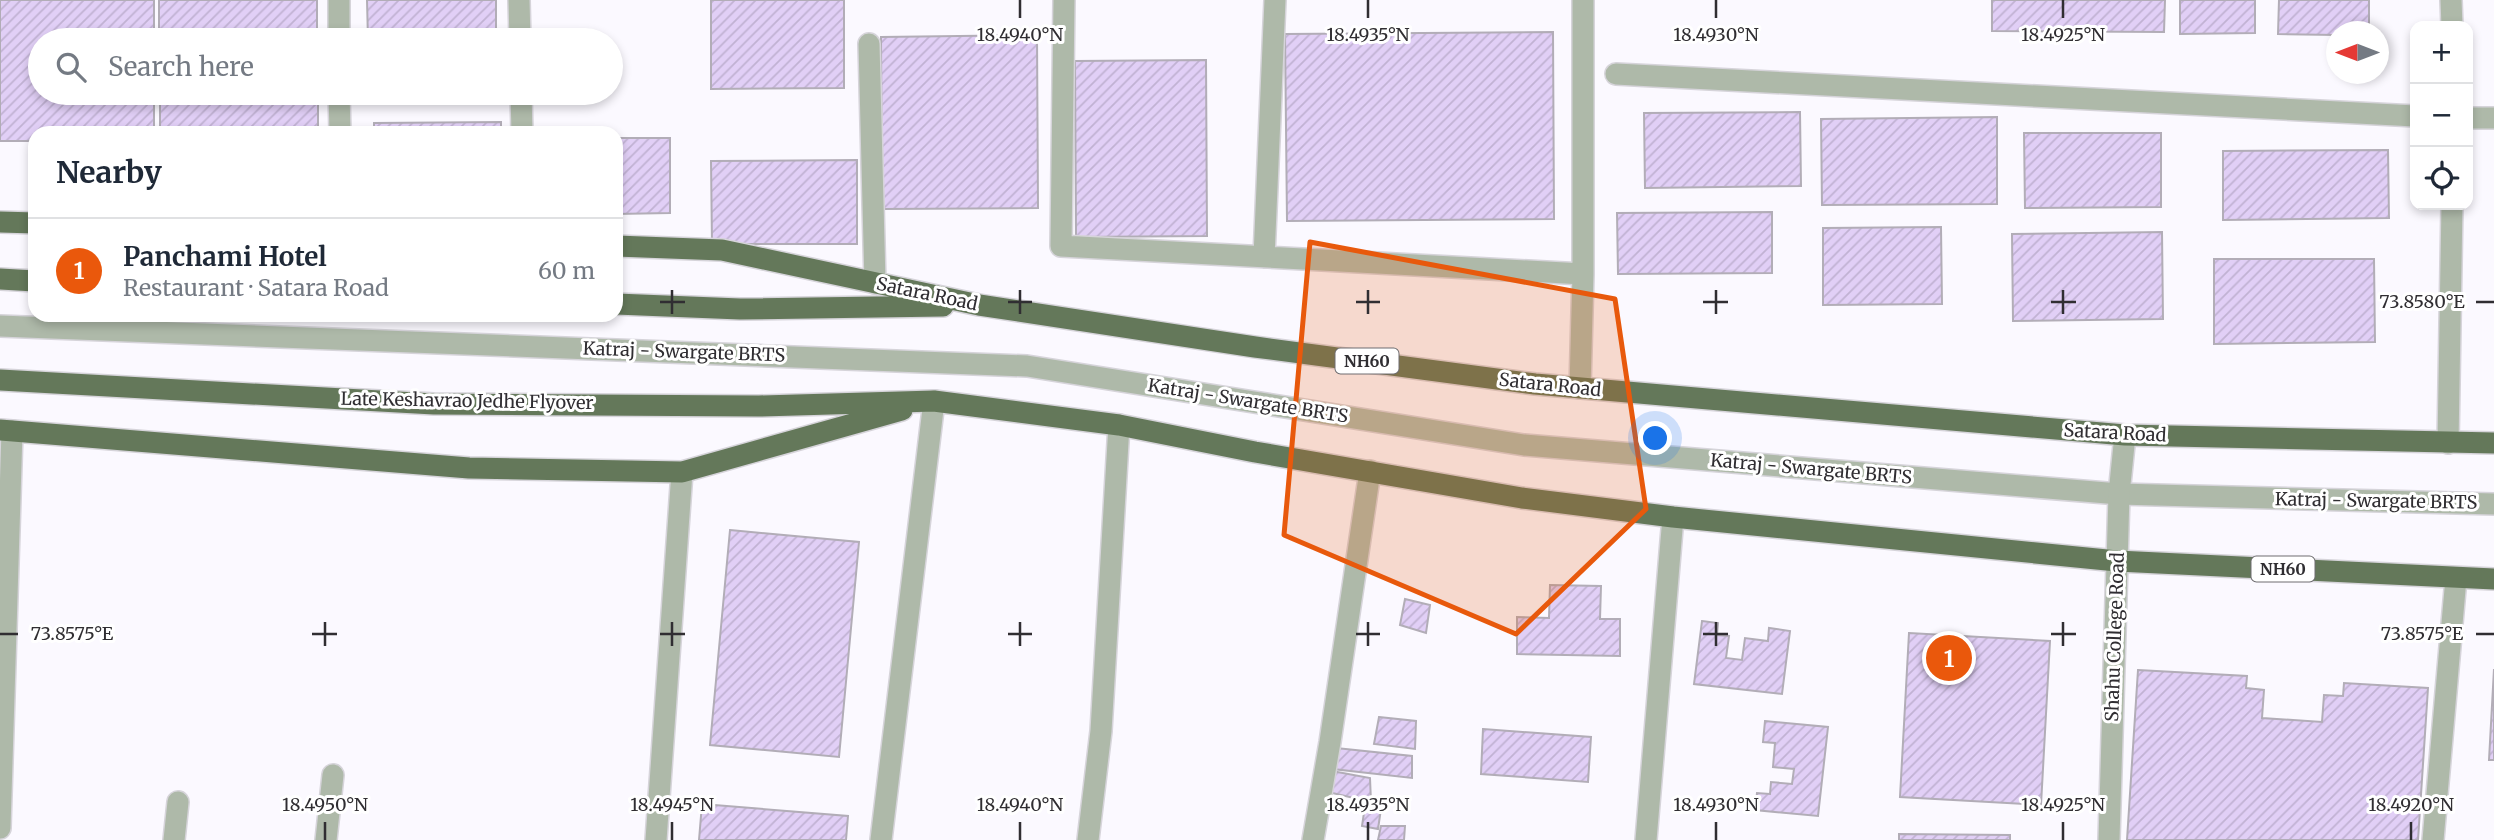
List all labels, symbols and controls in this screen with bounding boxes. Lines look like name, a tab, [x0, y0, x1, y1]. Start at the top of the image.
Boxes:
north arrow	[2326, 21, 2389, 84]
map controls	[2410, 21, 2473, 210]
button: +	[2410, 21, 2473, 84]
text: 18.4940°N	[977, 23, 1063, 46]
text: 18.4935°N	[1326, 23, 1410, 46]
text: 18.4930°N	[1673, 23, 1759, 46]
text: 18.4925°N	[2021, 23, 2105, 46]
search box	[28, 28, 623, 105]
icon: search	[52, 48, 90, 86]
text: Search here	[108, 50, 254, 83]
button: −	[2410, 84, 2473, 147]
button: locate	[2410, 147, 2473, 210]
text: Nearby	[56, 153, 162, 191]
text: Panchami Hotel	[123, 240, 327, 273]
text: 1	[74, 256, 84, 285]
text: 60 m	[538, 256, 595, 285]
street label: Satara Road	[874, 272, 980, 315]
text: Restaurant · Satara Road	[123, 273, 389, 302]
text: 73.8580°E	[2379, 290, 2465, 313]
street label: Katraj - Swargate BRTS	[582, 336, 786, 367]
road number: NH60	[1336, 348, 1398, 374]
street label: Satara Road	[1498, 368, 1603, 401]
street label: Katraj - Swargate BRTS	[1146, 373, 1350, 428]
street label: Late Keshavrao Jedhe Flyover	[340, 387, 594, 414]
street label: Satara Road	[2063, 418, 2167, 447]
your location	[1638, 421, 1672, 455]
street label: Katraj - Swargate BRTS	[1709, 448, 1913, 489]
street label: Katraj - Swargate BRTS	[2275, 487, 2478, 514]
street label: Shahu College Road	[2100, 552, 2129, 722]
road number: NH60	[2252, 556, 2314, 582]
text: 73.8575°E	[31, 622, 114, 645]
text: 73.8575°E	[2381, 622, 2464, 645]
pin: 1	[1926, 632, 1972, 684]
text: 18.4950°N	[282, 793, 368, 816]
text: 18.4945°N	[630, 793, 714, 816]
text: 18.4940°N	[977, 793, 1063, 816]
text: 18.4935°N	[1326, 793, 1410, 816]
text: 18.4930°N	[1673, 793, 1759, 816]
text: 18.4925°N	[2021, 793, 2105, 816]
text: 18.4920°N	[2368, 793, 2454, 816]

